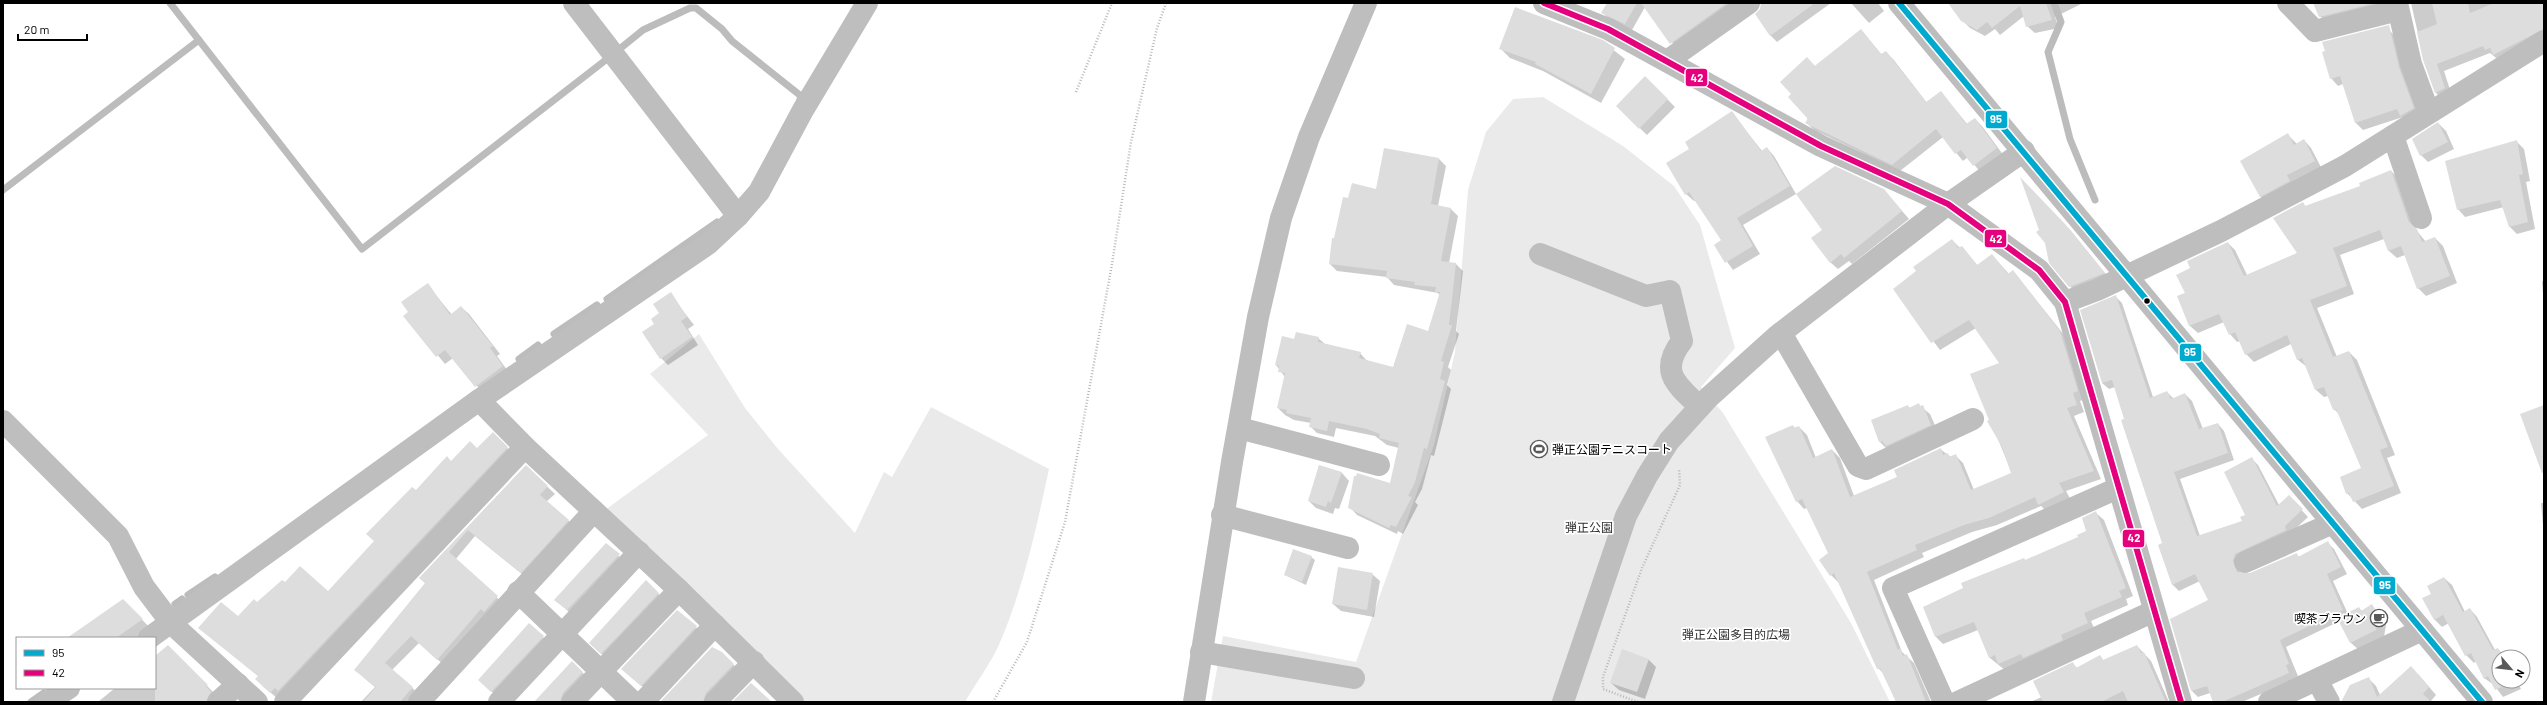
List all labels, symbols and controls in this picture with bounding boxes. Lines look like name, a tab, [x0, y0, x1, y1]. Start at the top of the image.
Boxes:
scale bar	[18, 16, 87, 42]
text: 20 m	[24, 22, 50, 36]
line badge: 42	[1685, 68, 1708, 87]
text: 42	[1691, 71, 1703, 84]
line badge: 95	[1985, 110, 2008, 129]
text: 95	[1990, 112, 2002, 125]
line badge: 42	[1984, 229, 2007, 248]
text: 42	[1990, 232, 2002, 245]
unlabelled marker	[2142, 296, 2152, 306]
line badge: 95	[2179, 343, 2202, 362]
text: 95	[2184, 345, 2196, 358]
sports icon: 弾正公園テニスコート	[1529, 439, 1549, 459]
place label: 弾正公園テニスコート	[1552, 442, 1672, 456]
park label: 弾正公園	[1565, 520, 1613, 534]
line badge: 42	[2122, 529, 2145, 548]
text: 42	[2128, 531, 2140, 544]
line badge: 95	[2373, 576, 2396, 595]
text: 95	[2379, 578, 2391, 591]
cafe icon: 喫茶ブラウン	[2369, 608, 2389, 628]
place label: 喫茶ブラウン	[2294, 611, 2366, 625]
park label: 弾正公園多目的広場	[1682, 627, 1790, 641]
legend	[16, 637, 156, 689]
text: 95	[52, 645, 64, 659]
north arrow	[2491, 649, 2531, 689]
text: 42	[52, 665, 65, 679]
text: N	[2513, 668, 2528, 680]

